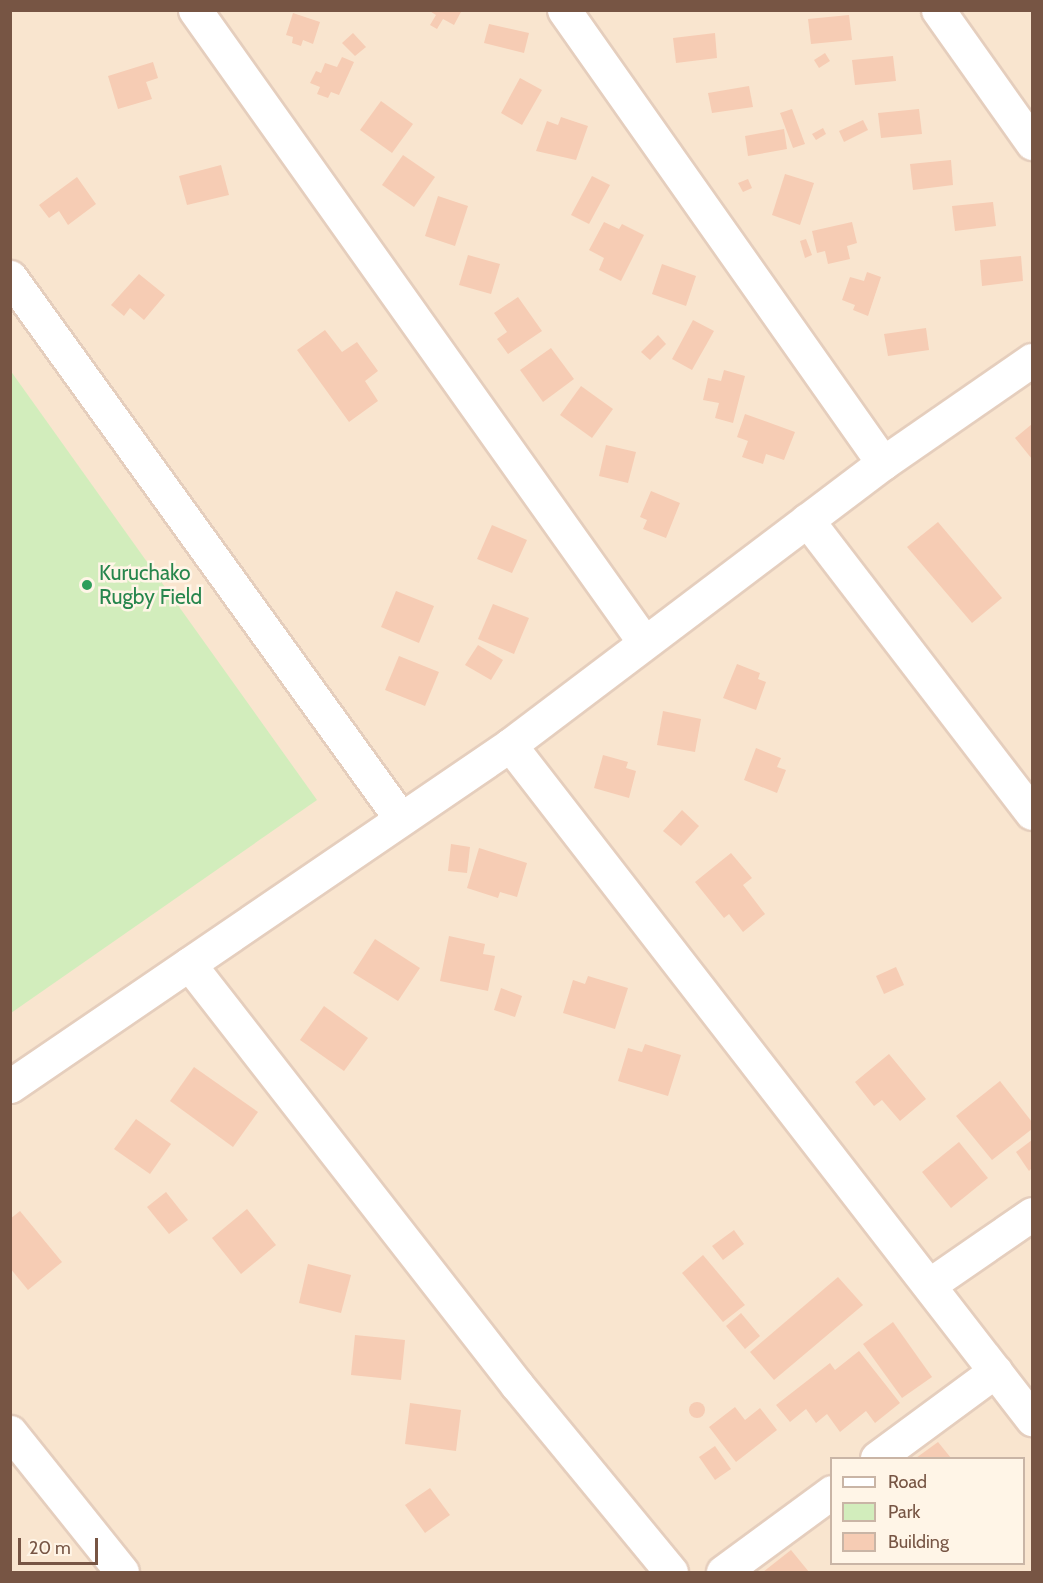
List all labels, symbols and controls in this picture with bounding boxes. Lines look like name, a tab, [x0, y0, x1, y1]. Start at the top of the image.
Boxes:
place label: Kuruchako Rugby Field	[99, 560, 202, 610]
marker: Kuruchako Rugby Field	[80, 578, 94, 592]
legend	[830, 1457, 1025, 1565]
text: Road	[888, 1471, 927, 1493]
text: Park	[888, 1501, 920, 1523]
scale bar	[21, 1526, 100, 1564]
text: Building	[888, 1531, 949, 1553]
text: 20 m	[29, 1537, 71, 1559]

